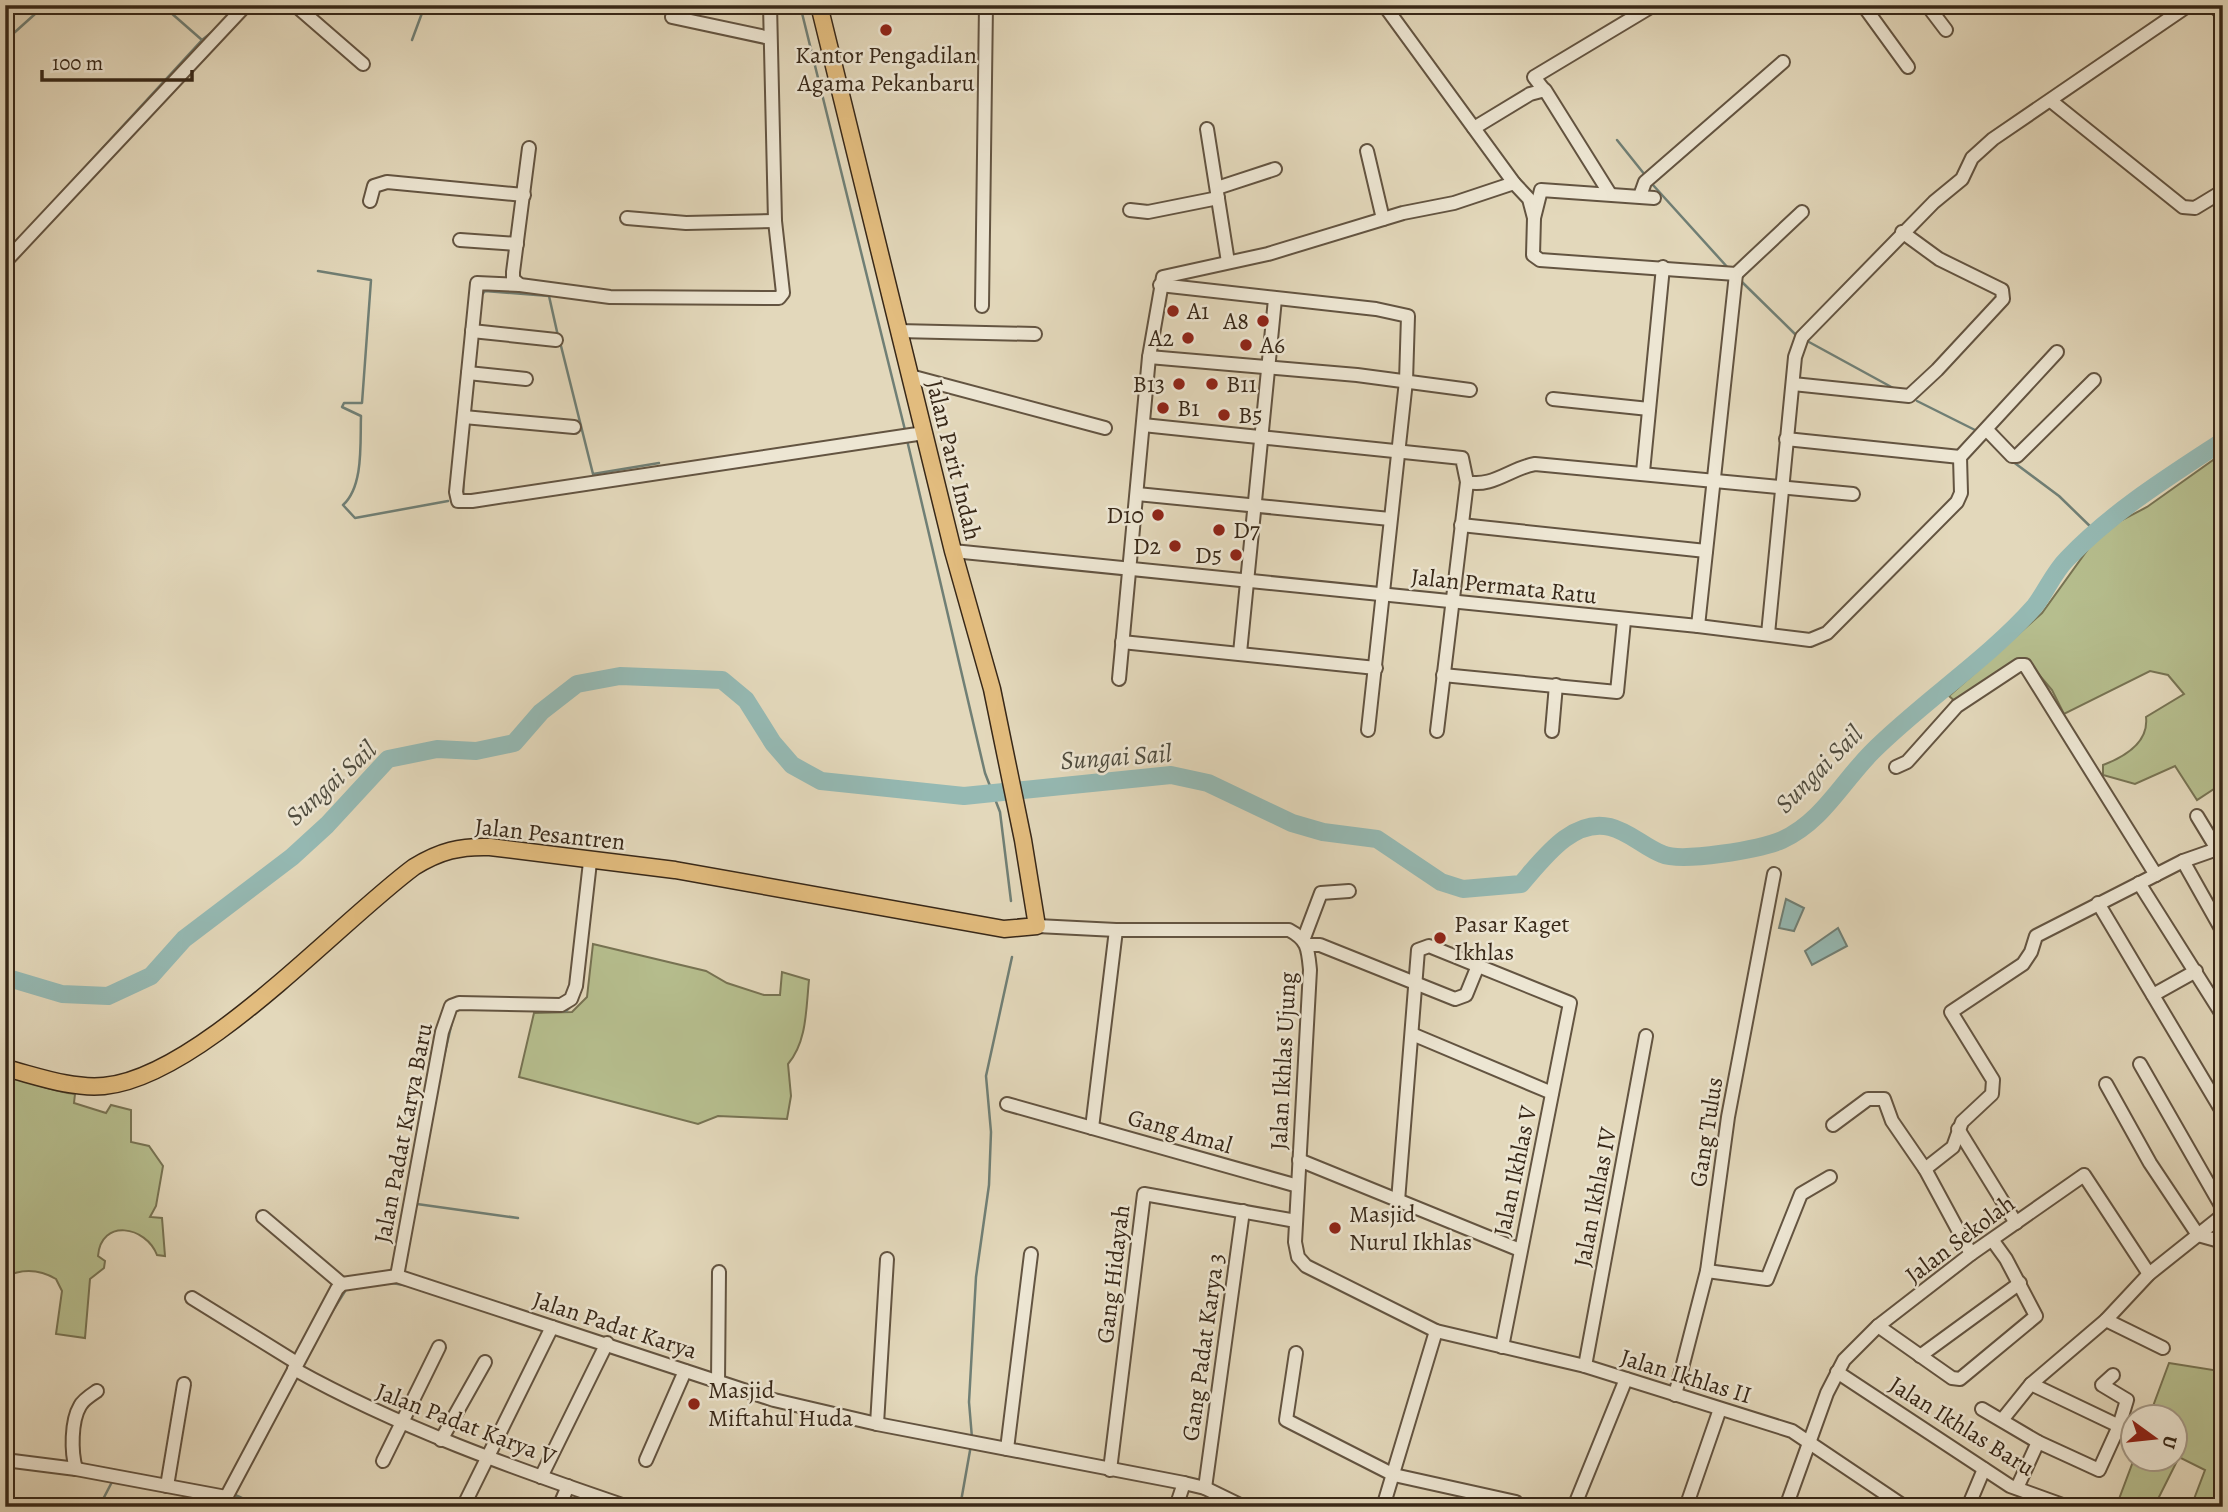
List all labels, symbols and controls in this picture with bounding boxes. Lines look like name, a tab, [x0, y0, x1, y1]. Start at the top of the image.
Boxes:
marker: Kantor Pengadilan Agama Pekanbaru	[878, 22, 894, 38]
scale bar	[42, 38, 192, 82]
place label: Kantor Pengadilan Agama Pekanbaru	[795, 39, 977, 99]
text: 100 m	[52, 49, 103, 77]
place label: A1	[1186, 295, 1209, 327]
marker: A1	[1165, 303, 1181, 319]
place label: A8	[1222, 305, 1249, 337]
marker: A8	[1255, 313, 1271, 329]
place label: A2	[1148, 322, 1174, 354]
place label: A6	[1259, 329, 1285, 361]
marker: A2	[1180, 330, 1196, 346]
marker: A6	[1238, 337, 1254, 353]
place label: B13	[1132, 368, 1165, 400]
place label: B11	[1226, 368, 1257, 400]
street label: Jalan Parit Indah	[919, 376, 989, 544]
marker: B13	[1171, 376, 1187, 392]
marker: B11	[1204, 376, 1220, 392]
place label: B1	[1177, 392, 1200, 424]
place label: B5	[1238, 399, 1263, 431]
marker: B1	[1155, 400, 1171, 416]
marker: B5	[1216, 407, 1232, 423]
place label: D10	[1106, 499, 1144, 531]
marker: D10	[1150, 507, 1166, 523]
place label: D7	[1233, 514, 1261, 546]
marker: D7	[1211, 522, 1227, 538]
place label: D2	[1133, 530, 1161, 562]
marker: D2	[1167, 538, 1183, 554]
place label: D5	[1195, 539, 1222, 571]
marker: D5	[1228, 547, 1244, 563]
street label: Jalan Permata Ratu	[1410, 560, 1598, 612]
water label: Sungai Sail	[1767, 717, 1871, 821]
water label: Sungai Sail	[278, 732, 385, 833]
water label: Sungai Sail	[1059, 736, 1173, 778]
street label: Jalan Pesantren	[473, 810, 627, 858]
place label: Pasar Kaget Ikhlas	[1454, 908, 1569, 968]
marker: Pasar Kaget Ikhlas	[1432, 930, 1448, 946]
street label: Jalan Ikhlas Ujung	[1262, 971, 1304, 1151]
street label: Jalan Padat Karya Baru	[366, 1020, 440, 1246]
street label: Gang Tulus	[1682, 1075, 1730, 1189]
street label: Gang Amal	[1124, 1101, 1236, 1161]
street label: Jalan Ikhlas V	[1486, 1102, 1545, 1239]
street label: Jalan Ikhlas IV	[1566, 1124, 1624, 1269]
street label: Jalan Sekolah	[1899, 1187, 2021, 1291]
place label: Masjid Nurul Ikhlas	[1349, 1198, 1472, 1258]
street label: Gang Hidayah	[1089, 1203, 1137, 1345]
marker: Masjid Nurul Ikhlas	[1327, 1220, 1343, 1236]
street label: Gang Padat Karya 3	[1174, 1251, 1232, 1443]
street label: Jalan Padat Karya	[529, 1283, 702, 1367]
street label: Jalan Ikhlas II	[1617, 1341, 1755, 1411]
street label: Jalan Ikhlas Baru	[1883, 1369, 2041, 1484]
place label: Masjid Miftahul Huda	[708, 1374, 854, 1434]
street label: Jalan Padat Karya V	[371, 1375, 561, 1473]
marker: Masjid Miftahul Huda	[686, 1396, 702, 1412]
north arrow	[2120, 1404, 2190, 1474]
text: U	[2155, 1433, 2184, 1452]

